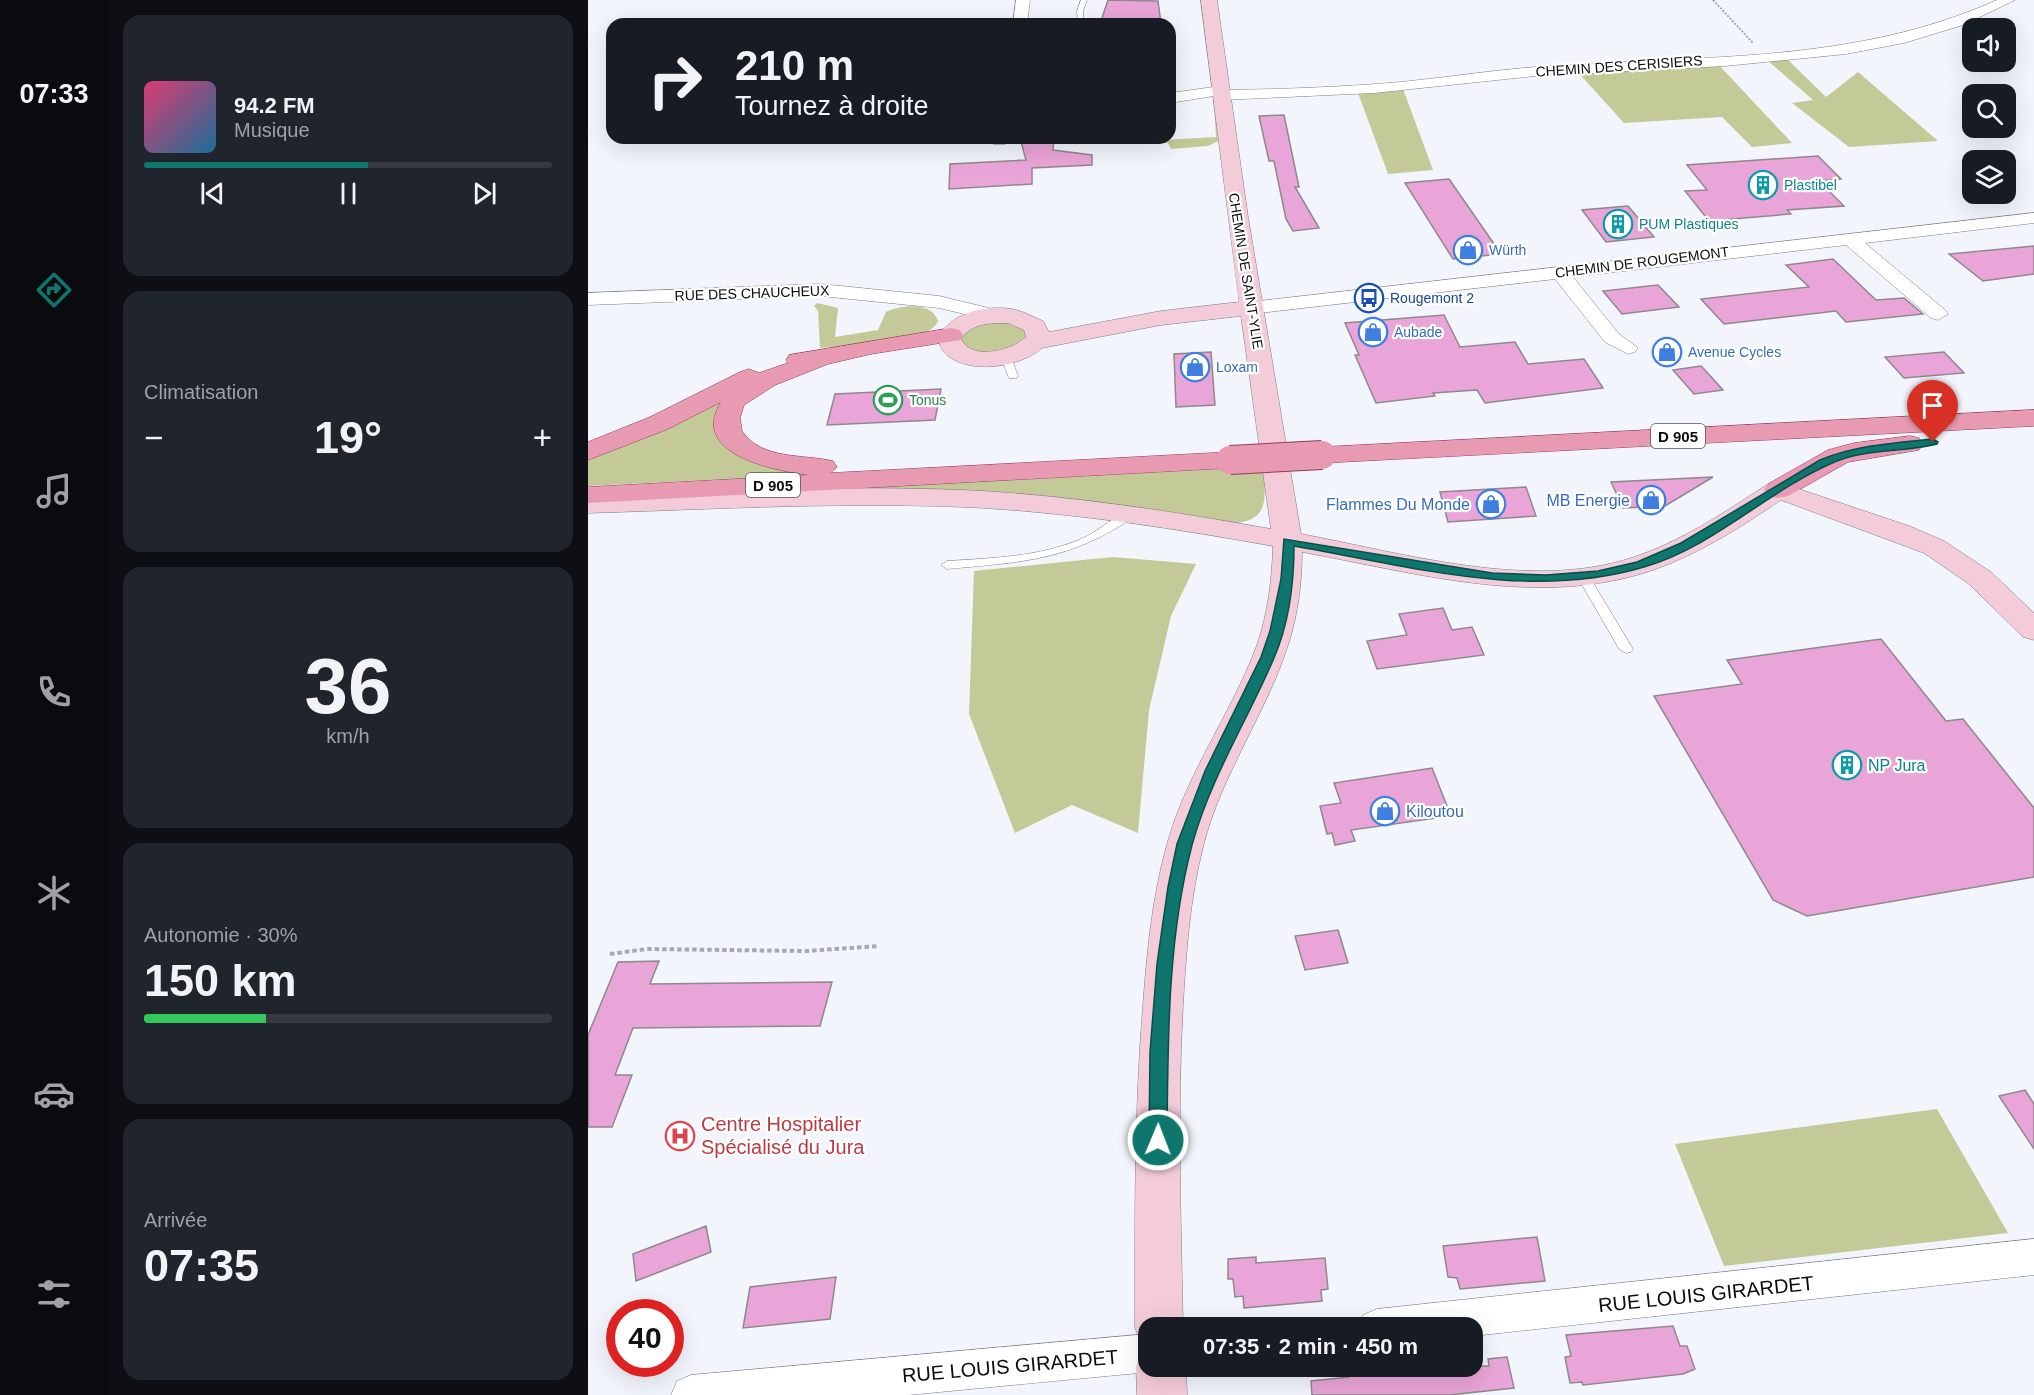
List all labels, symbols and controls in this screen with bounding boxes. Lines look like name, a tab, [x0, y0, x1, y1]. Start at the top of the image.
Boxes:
map controls	[1962, 18, 2016, 204]
button: sound	[1962, 18, 2016, 72]
icon: right	[636, 42, 714, 120]
text: 210 m	[735, 42, 854, 89]
street label: CHEMIN DES CERISIERS	[1535, 52, 1703, 80]
text: 07:33	[19, 79, 89, 109]
button: search	[1962, 84, 2016, 138]
text: Tournez à droite	[735, 91, 929, 121]
text: 94.2 FM	[234, 93, 315, 118]
text: Musique	[234, 119, 310, 141]
button: layers	[1962, 150, 2016, 204]
building icon: Plastibel	[1747, 169, 1779, 201]
icon: previous	[196, 177, 229, 210]
icon: pause	[332, 177, 365, 210]
icon: next	[468, 177, 501, 210]
place label: Plastibel	[1784, 177, 1837, 193]
street label: CHEMIN DE SAINT-YLIE	[1226, 192, 1266, 350]
building icon: PUM Plastiques	[1602, 208, 1634, 240]
place label: PUM Plastiques	[1639, 216, 1739, 232]
shop icon: Würth	[1452, 234, 1484, 266]
place label: Würth	[1489, 242, 1526, 258]
street label: CHEMIN DE ROUGEMONT	[1554, 243, 1730, 281]
icon: directions	[33, 269, 75, 311]
street label: RUE DES CHAUCHEUX	[674, 282, 830, 304]
bus stop icon: Rougemont 2	[1353, 282, 1385, 314]
place label: Rougemont 2	[1390, 290, 1474, 306]
shop icon: Aubade	[1357, 316, 1389, 348]
place label: Aubade	[1394, 324, 1442, 340]
shop icon: Avenue Cycles	[1651, 336, 1683, 368]
place label: Avenue Cycles	[1688, 344, 1781, 360]
shop icon: Loxam	[1179, 351, 1211, 383]
place label: Loxam	[1216, 359, 1258, 375]
pin	[1907, 380, 1958, 442]
text: Climatisation	[144, 381, 258, 403]
sports icon: Tonus	[872, 384, 904, 416]
icon: arrive	[1916, 389, 1949, 422]
place label: Tonus	[909, 392, 946, 408]
text: 19°	[314, 412, 382, 463]
text: −	[144, 419, 163, 456]
text: +	[533, 419, 552, 456]
road number: D 905	[1651, 424, 1705, 448]
icon: music	[33, 470, 75, 512]
road number: D 905	[746, 473, 800, 497]
shop icon: MB Energie	[1635, 484, 1667, 516]
shop icon: Flammes Du Monde	[1475, 488, 1507, 520]
place label: MB Energie	[1546, 492, 1630, 509]
place label: Flammes Du Monde	[1326, 496, 1470, 513]
text: 36	[305, 642, 391, 730]
icon: phone	[33, 671, 75, 713]
text: km/h	[326, 725, 370, 747]
building icon: NP Jura	[1831, 749, 1863, 781]
place label: NP Jura	[1868, 757, 1926, 774]
shop icon: Kiloutou	[1369, 795, 1401, 827]
place label: Kiloutou	[1406, 803, 1464, 820]
icon: climate	[33, 872, 75, 914]
text: Autonomie · 30%	[144, 924, 297, 946]
text: 150 km	[144, 955, 297, 1006]
icon: car	[33, 1073, 75, 1115]
position arrow	[1126, 1108, 1190, 1172]
place label: Centre Hospitalier Spécialisé du Jura	[701, 1113, 865, 1158]
hospital icon: Centre Hospitalier Spécialisé du Jura	[664, 1120, 696, 1152]
text: Arrivée	[144, 1209, 207, 1231]
text: 07:35	[144, 1240, 259, 1291]
street label: RUE LOUIS GIRARDET	[1597, 1272, 1815, 1316]
icon: filters	[33, 1273, 75, 1315]
speed limit sign: 40	[606, 1299, 684, 1377]
text: 07:35 · 2 min · 450 m	[1203, 1334, 1418, 1359]
street label: RUE LOUIS GIRARDET	[901, 1346, 1119, 1386]

